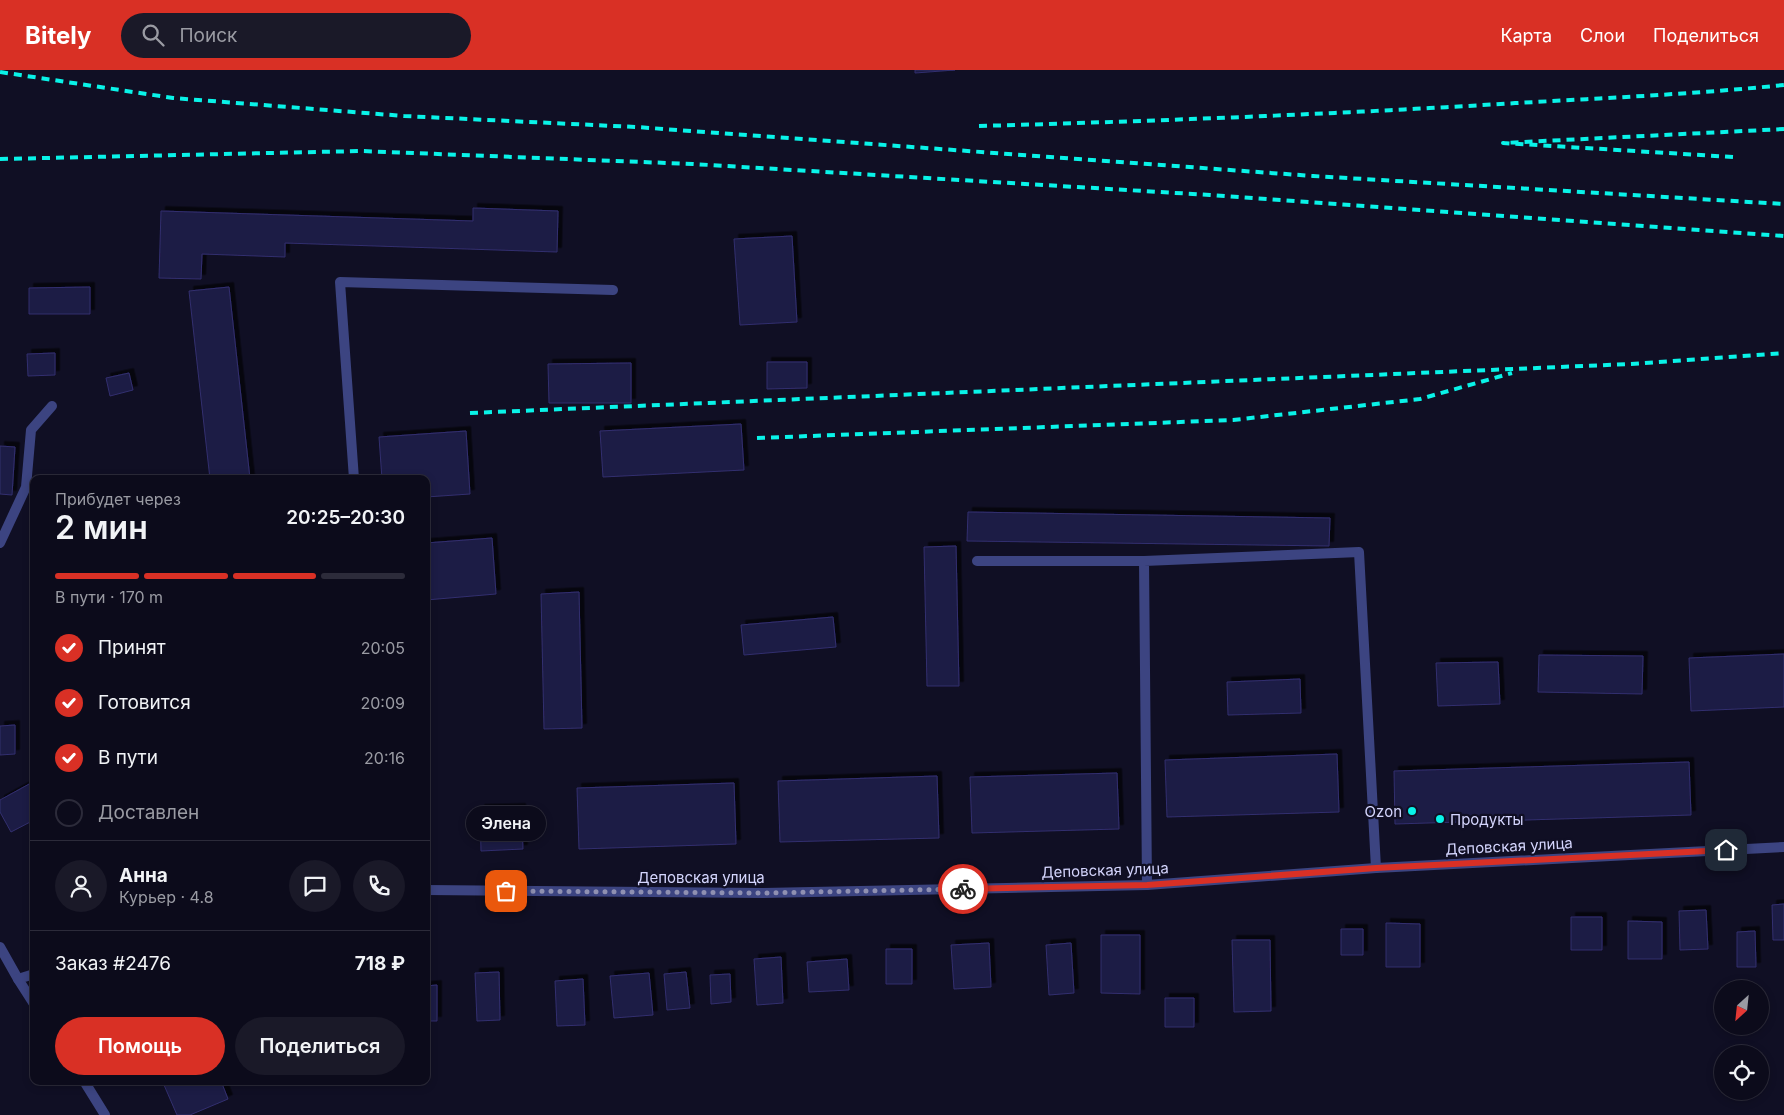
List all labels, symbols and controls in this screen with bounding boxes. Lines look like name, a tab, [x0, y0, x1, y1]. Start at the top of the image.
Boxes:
search box	[121, 13, 471, 58]
text: Bitely	[25, 21, 91, 50]
icon: search	[139, 21, 167, 49]
text: Поиск	[179, 24, 237, 47]
text: Карта	[1500, 25, 1552, 46]
text: Слои	[1580, 25, 1625, 46]
text: Поделиться	[1653, 25, 1759, 46]
text: Прибудет через	[55, 489, 181, 509]
text: 20:25–20:30	[286, 506, 405, 529]
text: 2 мин	[55, 508, 148, 547]
text: В пути · 170 m	[55, 587, 163, 607]
icon: check	[55, 634, 83, 662]
text: Принят	[98, 636, 166, 659]
text: 20:05	[361, 638, 405, 658]
icon: check	[55, 689, 83, 717]
text: Готовится	[98, 691, 191, 714]
text: 20:09	[361, 693, 405, 713]
icon: check	[55, 744, 83, 772]
text: В пути	[98, 746, 158, 769]
text: 20:16	[364, 748, 405, 768]
text: Доставлен	[98, 801, 199, 824]
place label: Ozon	[1365, 802, 1402, 821]
marker: Ozon	[1406, 805, 1418, 817]
callout: Элена	[466, 806, 546, 841]
place label: Продукты	[1450, 810, 1524, 829]
text: Элена	[481, 813, 531, 833]
marker: Продукты	[1434, 813, 1446, 825]
pin	[1705, 829, 1747, 871]
street label: Деповская улица	[1445, 833, 1573, 859]
icon: home	[1712, 836, 1740, 864]
street label: Деповская улица	[1041, 858, 1169, 882]
button: person	[55, 860, 107, 912]
button: chat	[289, 860, 341, 912]
button: phone	[353, 860, 405, 912]
text: Анна	[119, 864, 168, 887]
courier	[938, 864, 988, 914]
street label: Деповская улица	[637, 868, 765, 887]
pin	[485, 870, 527, 912]
icon: bike	[949, 875, 977, 903]
icon: bag	[492, 877, 520, 905]
text: Курьер · 4.8	[119, 887, 214, 907]
text: Заказ #2476	[55, 952, 171, 975]
text: 718 ₽	[355, 952, 405, 975]
north arrow	[1714, 980, 1769, 1035]
map controls	[1714, 980, 1769, 1100]
button: Помощь	[55, 1017, 225, 1075]
button: Поделиться	[235, 1017, 405, 1075]
button: locate	[1714, 1045, 1769, 1100]

